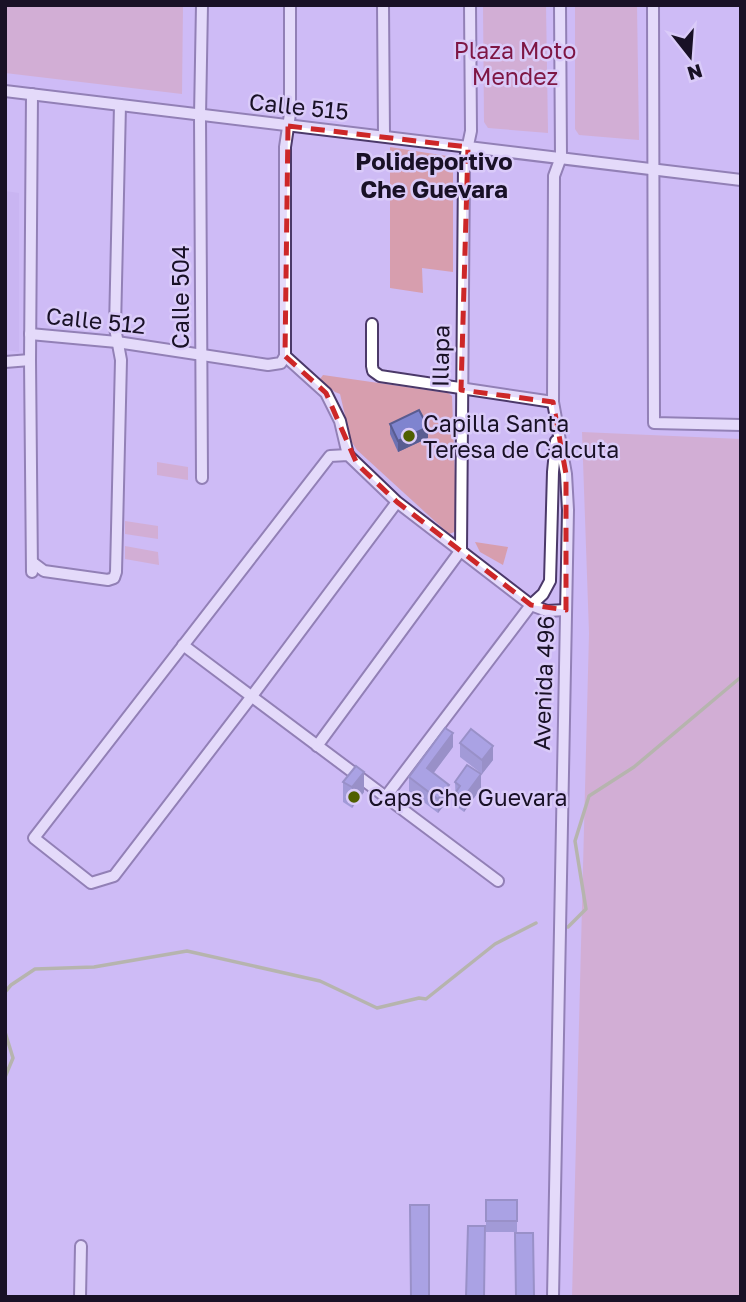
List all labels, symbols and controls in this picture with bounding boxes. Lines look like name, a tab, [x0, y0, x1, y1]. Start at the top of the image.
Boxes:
north arrow	[655, 21, 725, 91]
park label: Plaza Moto Mendez	[454, 36, 576, 90]
text: N	[685, 60, 705, 86]
street label: Calle 515	[248, 87, 350, 125]
district label: Polideportivo Che Guevara	[355, 146, 513, 203]
street label: Calle 504	[166, 245, 194, 349]
street label: Calle 512	[45, 301, 147, 339]
street label: Illapa	[425, 325, 455, 387]
place label: Capilla Santa Teresa de Calcuta	[423, 409, 619, 463]
marker: Capilla Santa Teresa de Calcuta	[401, 428, 417, 444]
street label: Avenida 496	[527, 615, 559, 751]
place label: Caps Che Guevara	[368, 783, 568, 811]
marker: Caps Che Guevara	[346, 789, 362, 805]

